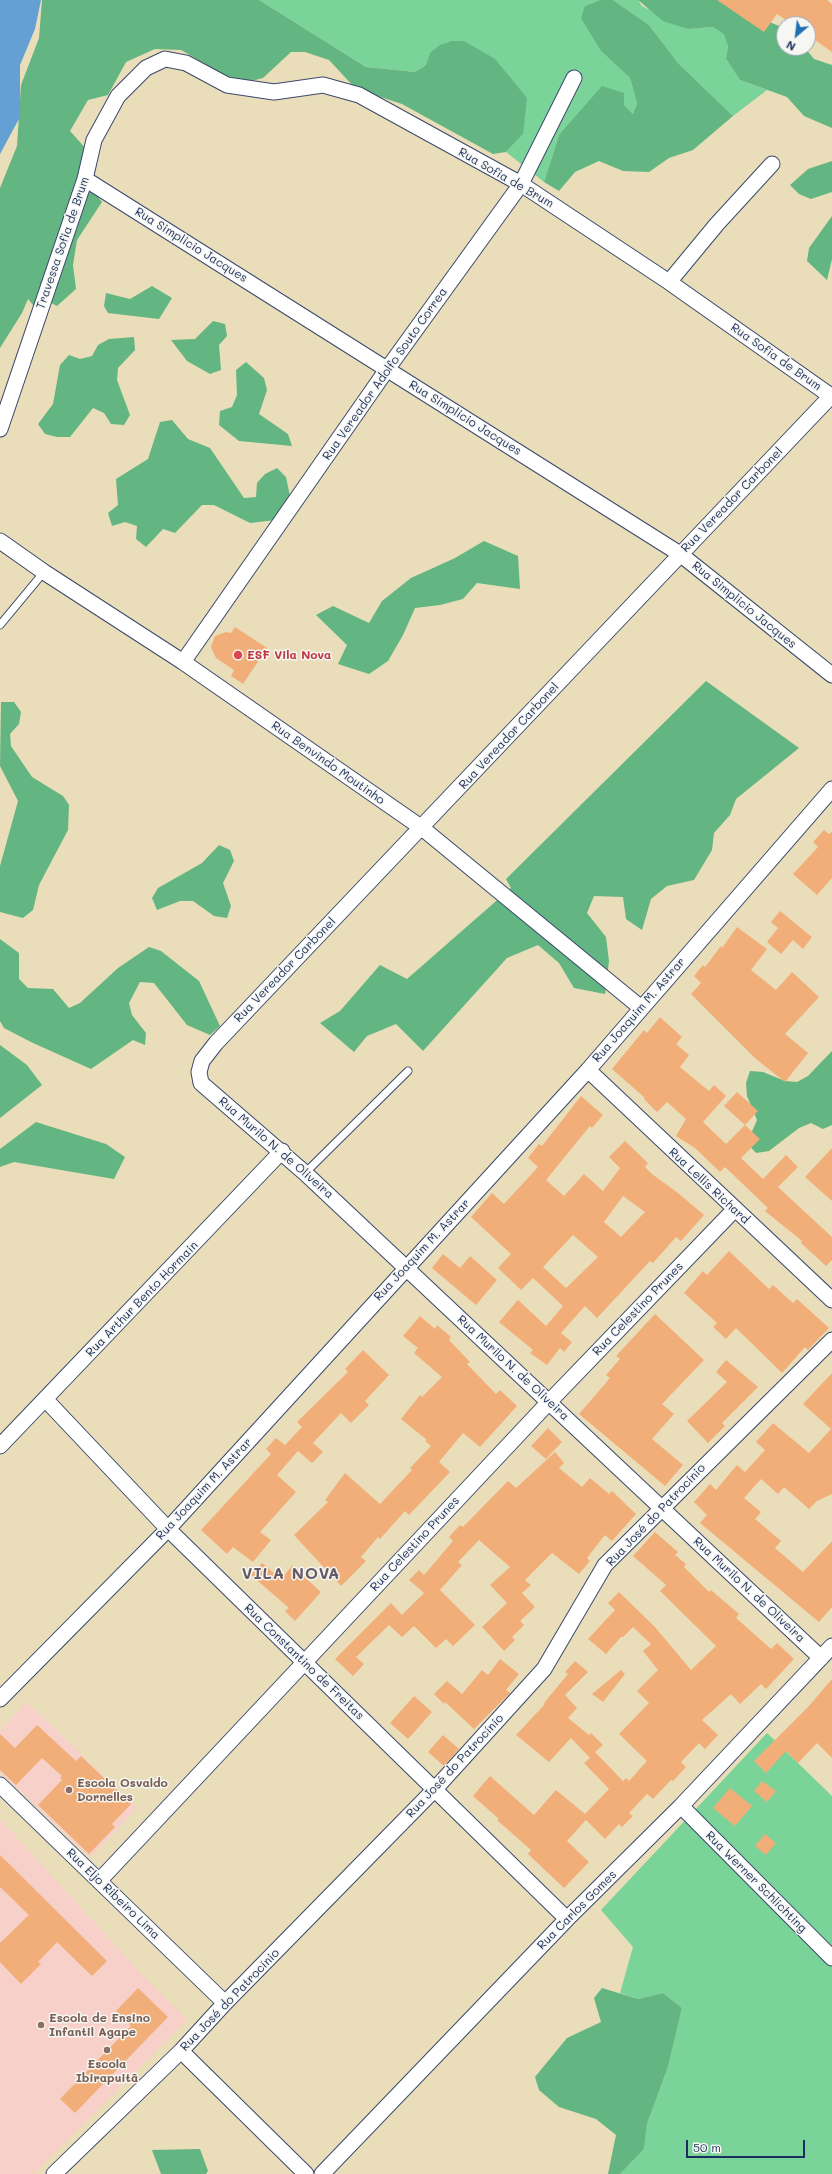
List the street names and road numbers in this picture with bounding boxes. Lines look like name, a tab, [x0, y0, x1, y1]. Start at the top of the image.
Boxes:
street label: Rua Sofia de Brum	[456, 145, 556, 211]
street label: Travessa Sofia de Brum	[34, 175, 92, 311]
street label: Rua Simplicio Jacques	[132, 204, 250, 286]
street label: Rua Vereador Adolfo Souto Correa	[320, 285, 450, 463]
street label: Rua Sofia de Brum	[728, 320, 824, 394]
street label: Rua Simplicio Jacques	[406, 377, 524, 459]
street label: Rua Vereador Carbonel	[678, 445, 786, 555]
street label: Rua Simplicio Jacques	[689, 559, 799, 651]
street label: Rua Vereador Carbonel	[456, 680, 562, 792]
street label: Rua Benvindo Moutinho	[269, 718, 387, 808]
street label: Rua Vereador Carbonel	[231, 915, 339, 1025]
street label: Rua Joaquim M. Astrar	[590, 955, 688, 1065]
street label: Rua Murilo N. de Oliveira	[216, 1094, 336, 1202]
street label: Rua Lellis Richard	[666, 1145, 752, 1227]
street label: Rua Joaquim M. Astrar	[371, 1196, 473, 1304]
street label: Rua Arthur Bento Hormain	[83, 1238, 201, 1360]
street label: Rua Celestino Prunes	[590, 1259, 686, 1359]
street label: Rua Murilo N. de Oliveira	[454, 1312, 572, 1424]
street label: Rua Joaquim M. Astrar	[153, 1435, 255, 1543]
street label: Rua José do Patrocínio	[603, 1461, 709, 1569]
street label: Rua Celestino Prunes	[367, 1494, 463, 1594]
street label: Rua Murilo N. de Oliveira	[690, 1534, 808, 1646]
street label: Rua Constantino de Freitas	[241, 1601, 367, 1723]
street label: Rua José do Patrocínio	[403, 1711, 507, 1821]
street label: Rua Werner Schlichting	[702, 1828, 810, 1936]
street label: Rua Eljo Ribeiro Lima	[63, 1846, 163, 1942]
street label: Rua Carlos Gomes	[534, 1867, 620, 1953]
street label: Rua José do Patrocínio	[177, 1946, 283, 2054]

